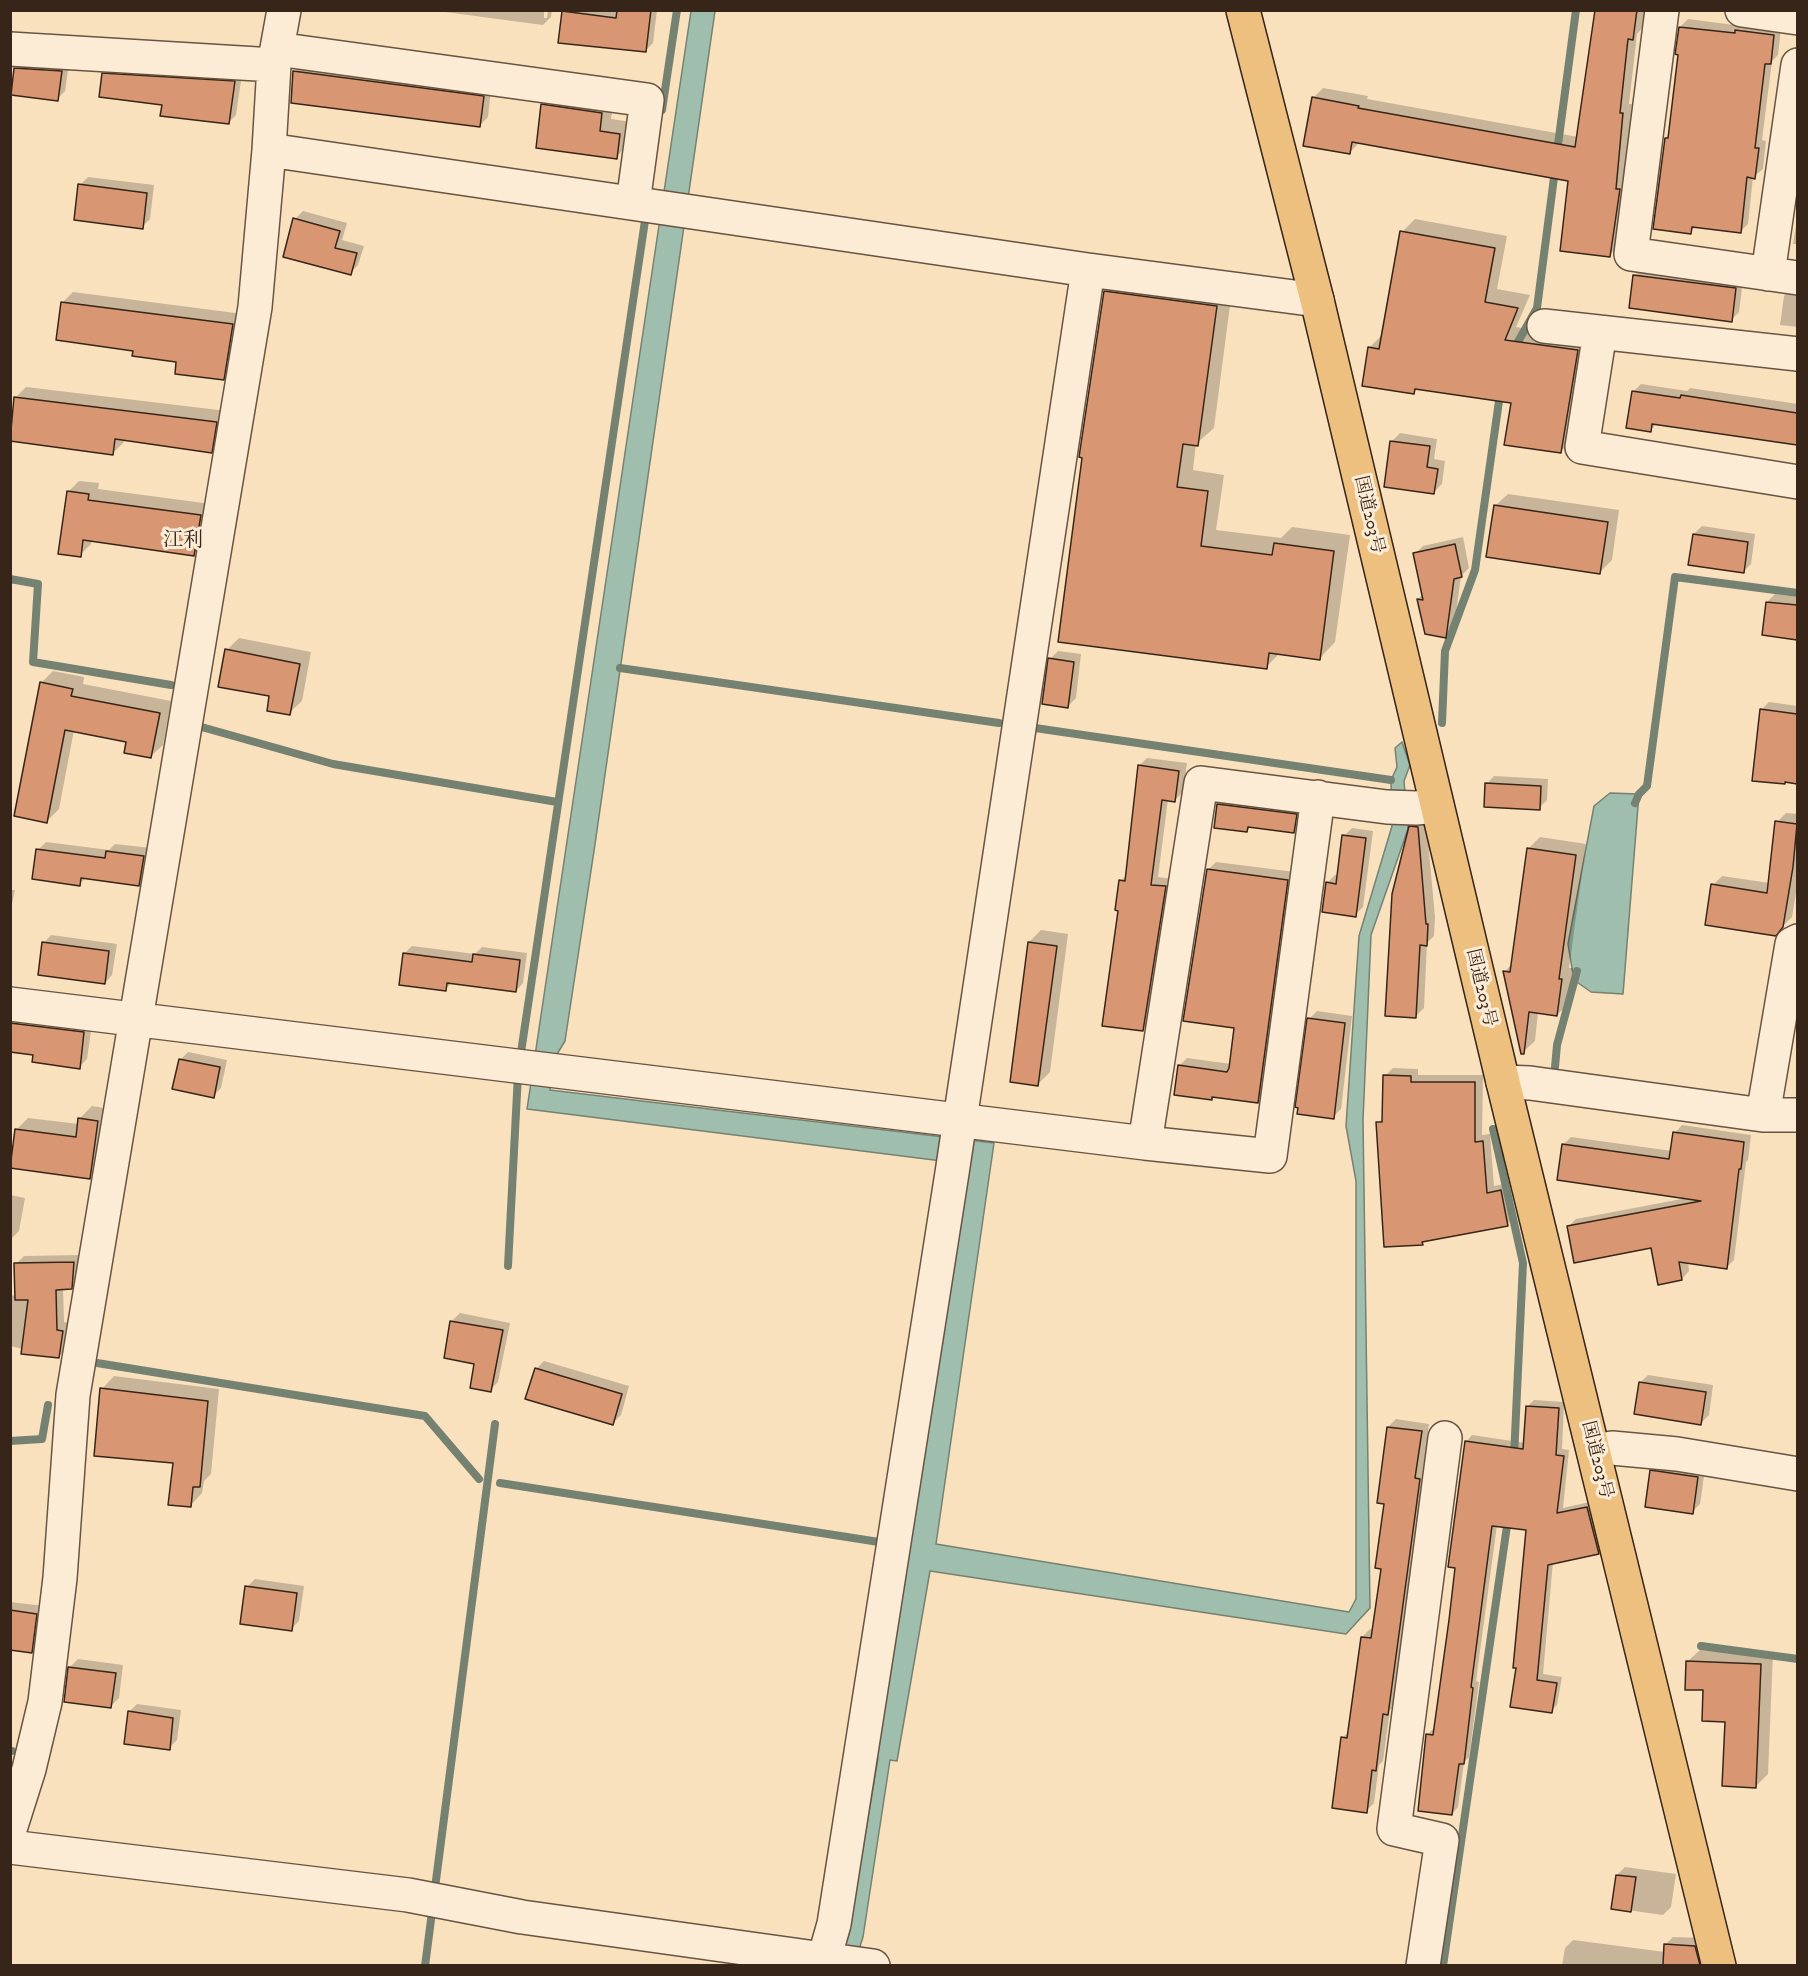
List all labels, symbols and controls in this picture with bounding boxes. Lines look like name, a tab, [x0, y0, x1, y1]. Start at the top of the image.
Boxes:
street label: 国道203号	[1349, 474, 1387, 556]
district label: 江利	[163, 530, 203, 554]
street label: 国道203号	[1461, 947, 1499, 1029]
street label: 国道203号	[1576, 1419, 1616, 1501]

